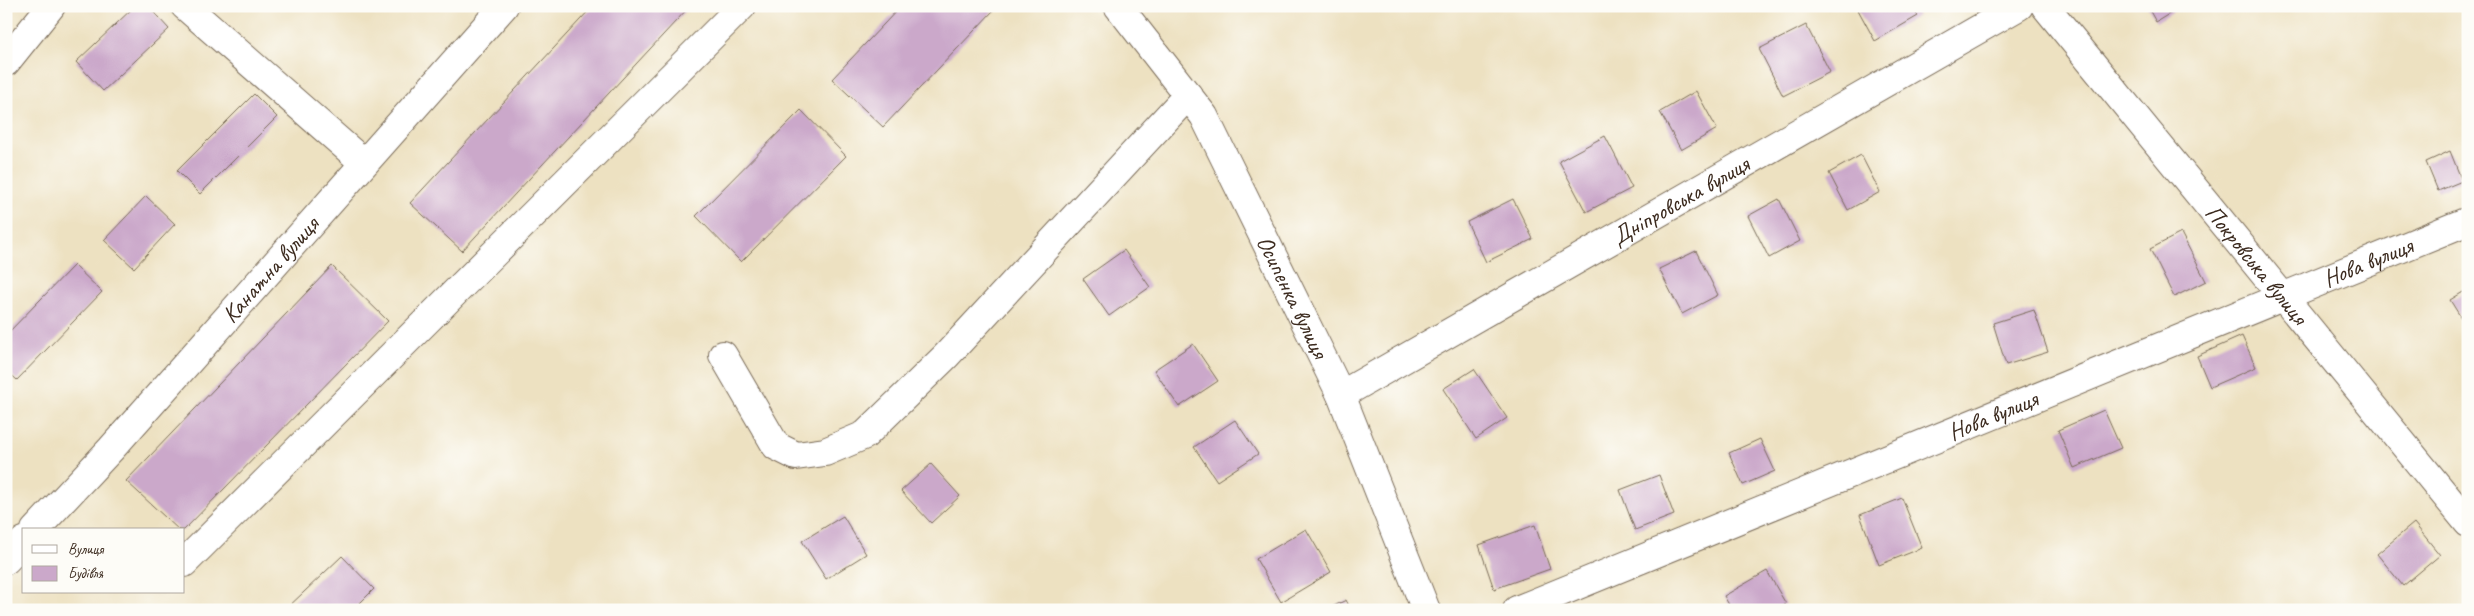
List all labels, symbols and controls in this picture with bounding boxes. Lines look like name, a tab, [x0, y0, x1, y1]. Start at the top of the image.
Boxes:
street label: Дніпровська вулиця	[1606, 148, 1756, 252]
street label: Покровська вулиця	[2199, 198, 2316, 332]
street label: Канатна вулиця	[215, 209, 326, 329]
street label: Нова вулиця	[2318, 230, 2418, 294]
street label: Осипенка вулиця	[1250, 231, 1336, 365]
street label: Нова вулиця	[1944, 383, 2043, 447]
legend	[22, 528, 185, 594]
text: Вулиця	[68, 540, 105, 559]
text: Будівля	[68, 564, 103, 583]

